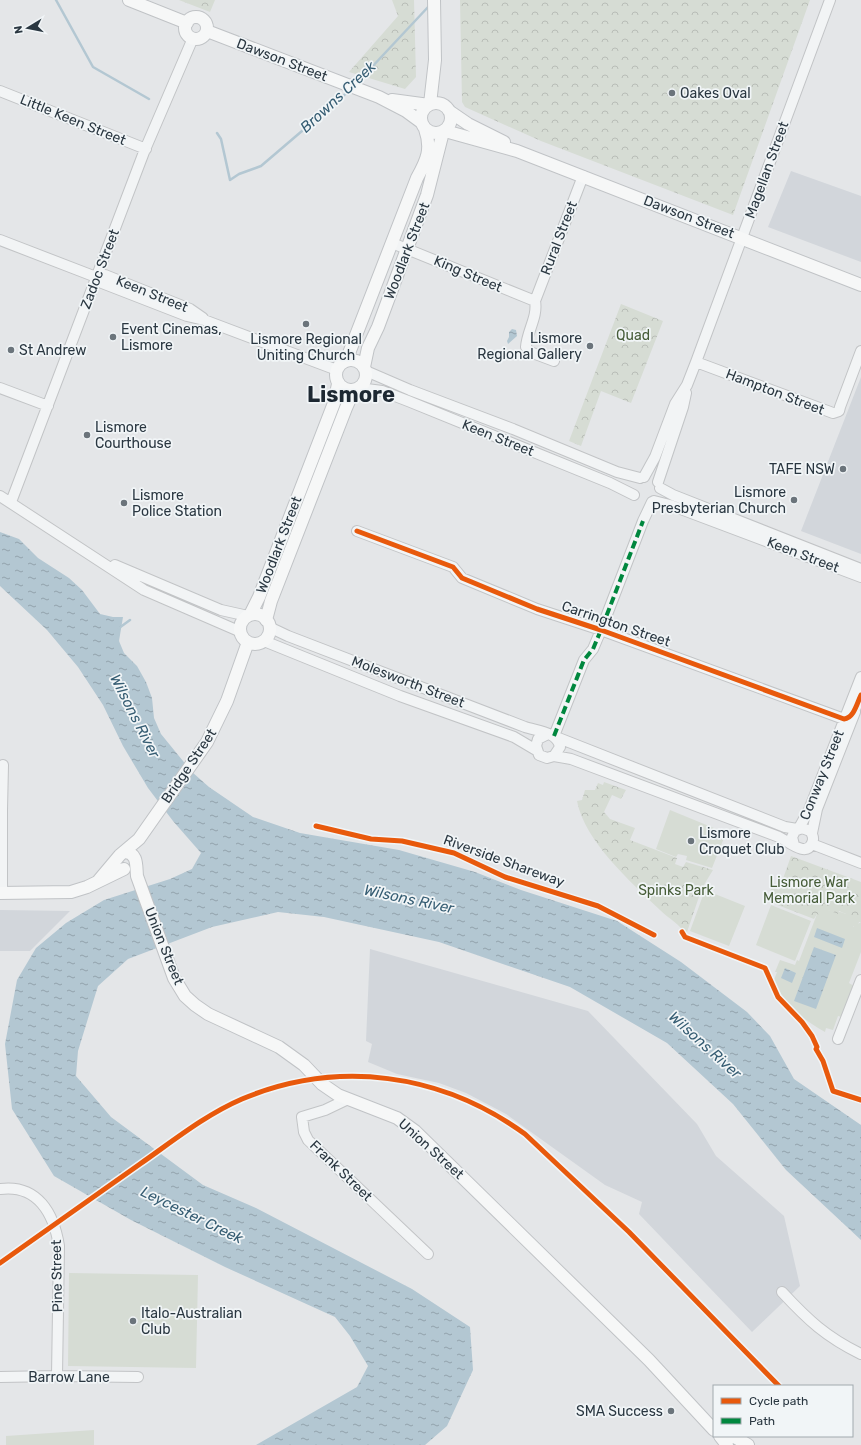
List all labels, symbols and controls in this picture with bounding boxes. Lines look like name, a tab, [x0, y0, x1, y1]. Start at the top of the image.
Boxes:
north arrow	[8, 8, 48, 48]
text: N	[12, 25, 26, 35]
street label: Dawson Street	[234, 35, 330, 85]
water label: Browns Creek	[297, 57, 380, 137]
place label: Oakes Oval	[680, 85, 751, 102]
marker: Oakes Oval	[667, 88, 677, 98]
street label: Little Keen Street	[17, 91, 129, 149]
street label: Magellan Street	[742, 119, 793, 221]
street label: Dawson Street	[641, 192, 737, 242]
street label: Rural Street	[537, 198, 581, 277]
street label: Woodlark Street	[381, 199, 434, 302]
street label: Zadoc Street	[77, 226, 123, 311]
street label: King Street	[431, 252, 505, 296]
street label: Keen Street	[114, 272, 191, 316]
marker: Lismore Regional Uniting Church	[301, 319, 311, 329]
place label: Event Cinemas, Lismore	[121, 321, 222, 354]
park label: Quad	[616, 327, 650, 344]
place label: Lismore Regional Gallery	[477, 330, 582, 363]
place label: Lismore Regional Uniting Church	[250, 331, 362, 364]
marker: Event Cinemas, Lismore	[108, 332, 118, 342]
marker: Lismore Regional Gallery	[585, 341, 595, 351]
place label: St Andrew	[19, 342, 87, 359]
marker: St Andrew	[6, 345, 16, 355]
street label: Hampton Street	[723, 365, 827, 419]
district label: Lismore	[307, 381, 395, 408]
street label: Keen Street	[460, 416, 537, 460]
place label: Lismore Courthouse	[95, 419, 172, 452]
marker: Lismore Courthouse	[82, 430, 92, 440]
place label: TAFE NSW	[769, 461, 835, 478]
marker: TAFE NSW	[838, 464, 848, 474]
place label: Lismore Presbyterian Church	[652, 484, 786, 517]
place label: Lismore Police Station	[132, 487, 222, 520]
street label: Woodlark Street	[253, 493, 306, 596]
marker: Lismore Presbyterian Church	[789, 495, 799, 505]
marker: Lismore Police Station	[119, 498, 129, 508]
street label: Keen Street	[764, 533, 842, 577]
street label: Carrington Street	[559, 597, 673, 651]
street label: Molesworth Street	[349, 653, 467, 712]
water label: Wilsons River	[106, 671, 164, 762]
street label: Bridge Street	[158, 725, 221, 807]
street label: Conway Street	[796, 727, 848, 823]
place label: Lismore Croquet Club	[699, 825, 785, 858]
street label: Riverside Shareway	[441, 831, 567, 891]
marker: Lismore Croquet Club	[686, 836, 696, 846]
park label: Lismore War Memorial Park	[763, 874, 856, 907]
water label: Wilsons River	[362, 881, 457, 918]
park label: Spinks Park	[638, 882, 715, 899]
street label: Union Street	[141, 905, 187, 988]
water label: Wilsons River	[665, 1008, 746, 1083]
street label: Union Street	[395, 1115, 468, 1183]
street label: Frank Street	[306, 1137, 376, 1205]
water label: Leycester Creek	[138, 1182, 246, 1248]
street label: Pine Street	[48, 1239, 66, 1312]
place label: Italo-Australian Club	[141, 1305, 242, 1338]
marker: Italo-Australian Club	[128, 1316, 138, 1326]
street label: Barrow Lane	[28, 1369, 110, 1386]
legend	[713, 1385, 853, 1437]
text: Cycle path	[749, 1394, 808, 1408]
place label: SMA Success	[576, 1403, 663, 1420]
marker: SMA Success	[666, 1406, 676, 1416]
text: Path	[749, 1414, 775, 1428]

